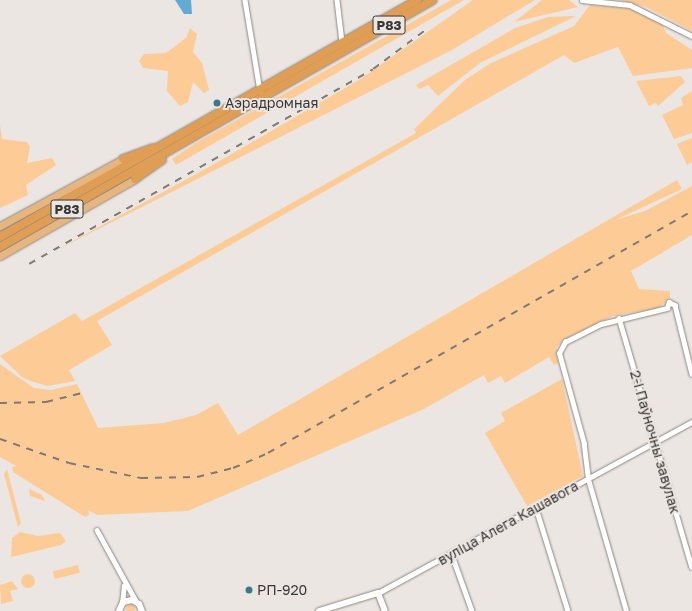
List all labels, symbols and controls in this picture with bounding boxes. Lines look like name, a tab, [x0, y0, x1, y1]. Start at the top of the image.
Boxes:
road number: Р83	[372, 14, 406, 36]
place label: Аэрадромная	[225, 95, 318, 111]
marker: Аэрадромная	[212, 98, 222, 108]
road number: Р83	[50, 198, 84, 220]
street label: 2-і Паўночны завулак	[626, 368, 684, 516]
street label: вуліца Алега Кашавога	[435, 477, 581, 569]
place label: РП-920	[257, 582, 307, 598]
marker: РП-920	[244, 585, 254, 595]

